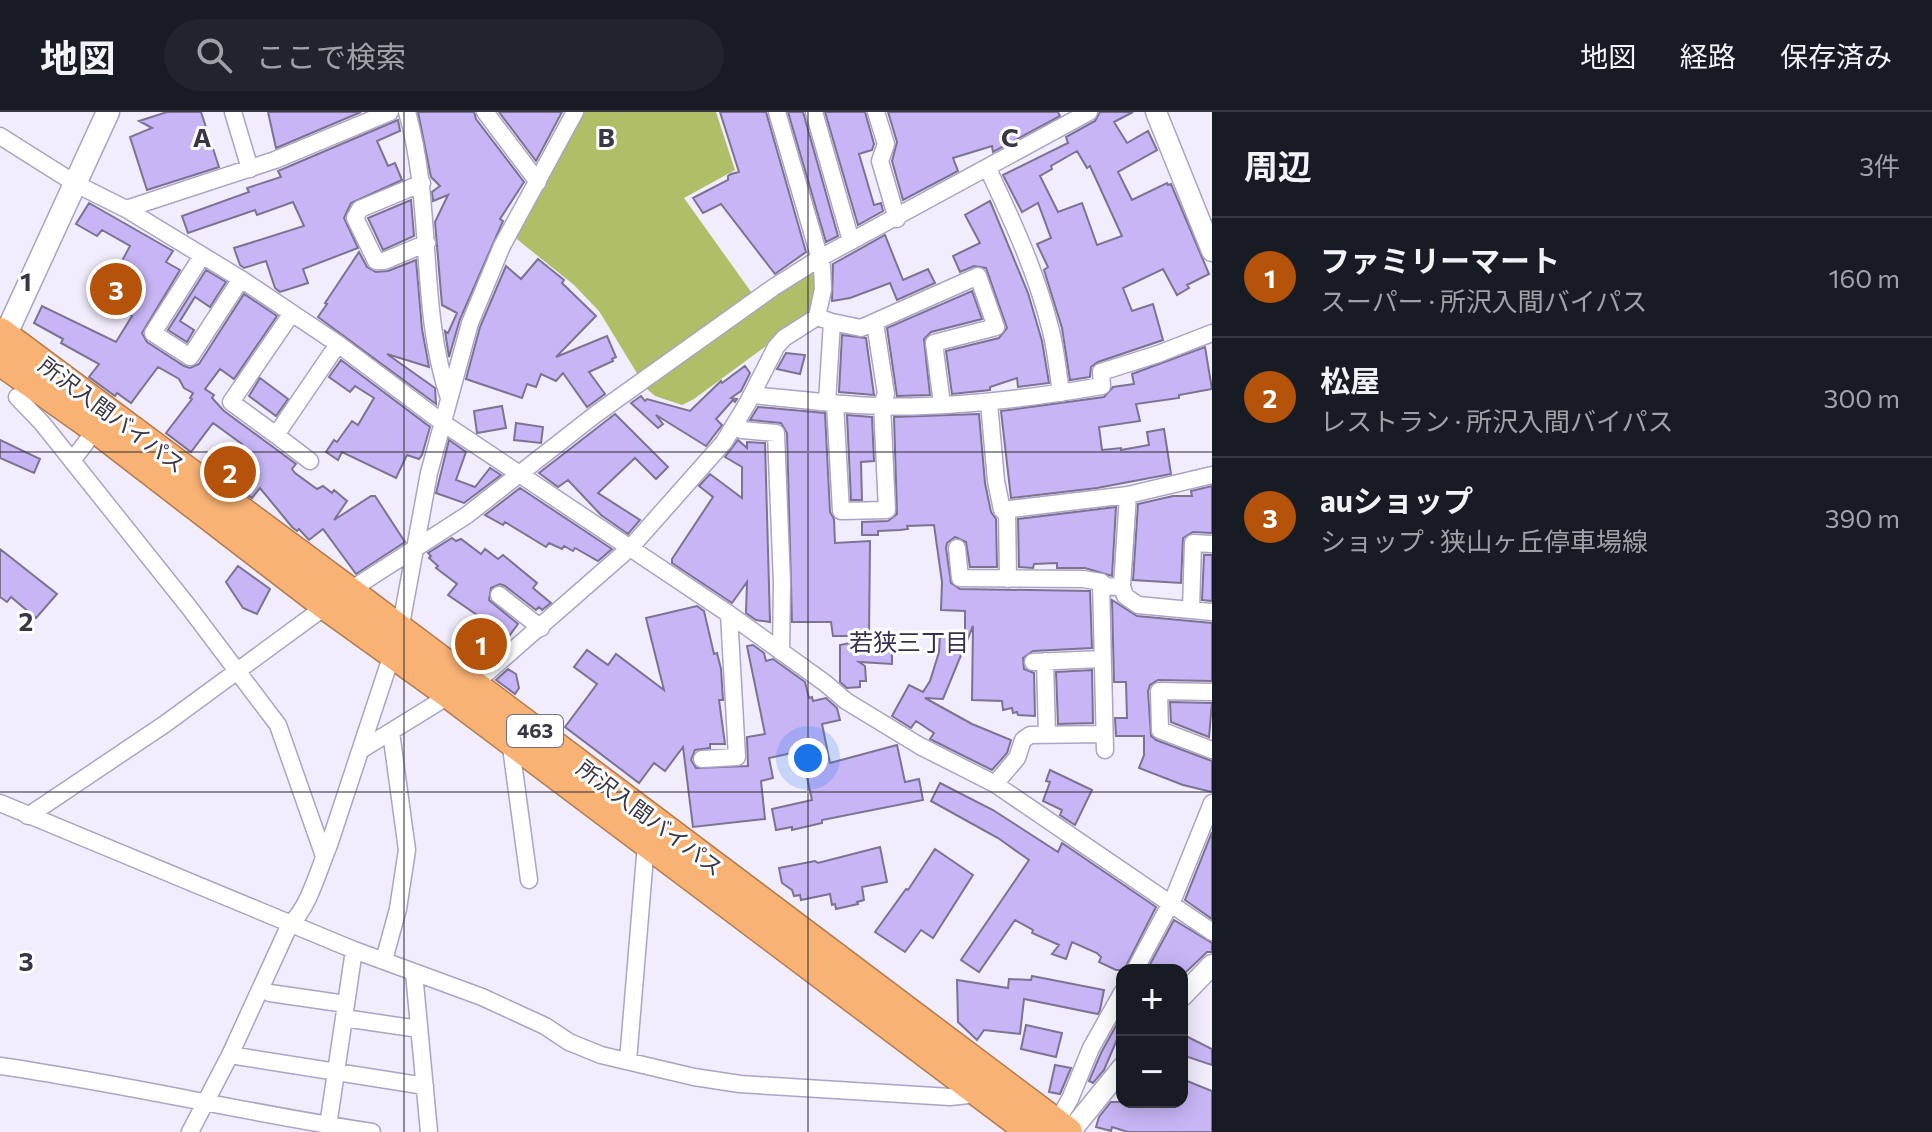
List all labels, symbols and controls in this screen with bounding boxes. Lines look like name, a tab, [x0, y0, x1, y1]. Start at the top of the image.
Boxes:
search box	[164, 19, 724, 91]
text: 地図	[40, 33, 116, 80]
icon: search	[192, 33, 236, 77]
text: ここで検索	[256, 37, 406, 74]
text: 地図	[1580, 39, 1636, 73]
text: 経路	[1680, 39, 1736, 73]
text: 保存済み	[1780, 39, 1892, 73]
text: A	[193, 121, 212, 152]
text: B	[597, 121, 615, 152]
text: C	[1001, 121, 1019, 152]
text: 周辺	[1244, 144, 1312, 186]
text: 3件	[1859, 150, 1900, 181]
text: ファミリーマート	[1320, 241, 1560, 278]
pin: 3	[90, 259, 142, 319]
text: 1	[1264, 262, 1276, 293]
text: 160 m	[1828, 262, 1900, 293]
text: 1	[20, 265, 32, 296]
text: スーパー · 所沢入間バイパス	[1320, 285, 1647, 316]
street label: 所沢入間バイパス	[34, 351, 191, 478]
text: 松屋	[1320, 361, 1380, 398]
text: 2	[1263, 382, 1277, 413]
text: 300 m	[1824, 382, 1900, 413]
text: レストラン · 所沢入間バイパス	[1320, 405, 1674, 436]
pin: 2	[204, 442, 256, 502]
text: auショップ	[1320, 481, 1473, 518]
text: 3	[1262, 502, 1278, 533]
text: 390 m	[1825, 502, 1900, 533]
text: ショップ · 狭山ヶ丘停車場線	[1320, 525, 1648, 556]
text: 2	[19, 605, 33, 636]
pin: 1	[455, 614, 507, 674]
district label: 若狭三丁目	[849, 627, 969, 656]
road number: 463	[507, 715, 563, 747]
your location	[788, 738, 828, 778]
street label: 所沢入間バイパス	[572, 754, 729, 881]
text: 3	[18, 945, 34, 976]
map controls	[1116, 964, 1188, 1108]
button: +	[1116, 964, 1188, 1036]
button: −	[1116, 1036, 1188, 1108]

